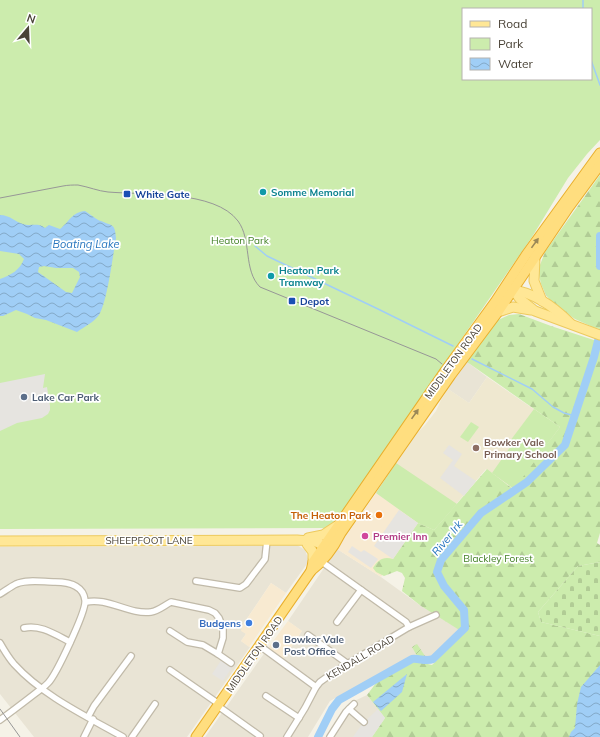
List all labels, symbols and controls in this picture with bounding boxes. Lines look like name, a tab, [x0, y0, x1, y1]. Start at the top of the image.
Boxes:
north arrow	[8, 8, 48, 48]
legend	[462, 8, 592, 80]
text: N	[25, 11, 37, 27]
text: Road	[498, 16, 527, 31]
text: Park	[498, 36, 524, 51]
text: Water	[498, 56, 534, 71]
place label: Somme Memorial	[271, 186, 354, 199]
marker: Somme Memorial	[258, 187, 268, 197]
place label: White Gate	[135, 188, 190, 201]
marker: White Gate	[122, 189, 132, 199]
park label: Heaton Park	[211, 234, 270, 247]
water label: Boating Lake	[53, 237, 119, 251]
one-way arrow	[531, 237, 539, 248]
place label: Heaton Park Tramway	[279, 264, 339, 289]
marker: Heaton Park Tramway	[266, 271, 276, 281]
place label: Depot	[300, 295, 329, 308]
marker: Depot	[287, 296, 297, 306]
street label: MIDDLETON ROAD	[422, 321, 485, 402]
place label: Lake Car Park	[32, 391, 100, 404]
marker: Lake Car Park	[19, 392, 29, 402]
one-way arrow	[411, 409, 419, 419]
place label: Bowker Vale Primary School	[484, 436, 557, 461]
marker: Bowker Vale Primary School	[471, 443, 481, 453]
place label: The Heaton Park	[291, 509, 371, 522]
marker: The Heaton Park	[374, 510, 384, 520]
water label: River Irk	[429, 517, 466, 558]
place label: Premier Inn	[373, 530, 428, 543]
marker: Premier Inn	[360, 531, 370, 541]
street label: SHEEPFOOT LANE	[105, 534, 193, 547]
park label: Blackley Forest	[463, 552, 533, 565]
street label: MIDDLETON ROAD	[223, 614, 286, 695]
place label: Budgens	[199, 617, 241, 630]
marker: Budgens	[244, 618, 254, 628]
street label: KENDALL ROAD	[324, 632, 397, 683]
place label: Bowker Vale Post Office	[284, 633, 345, 658]
marker: Bowker Vale Post Office	[271, 640, 281, 650]

